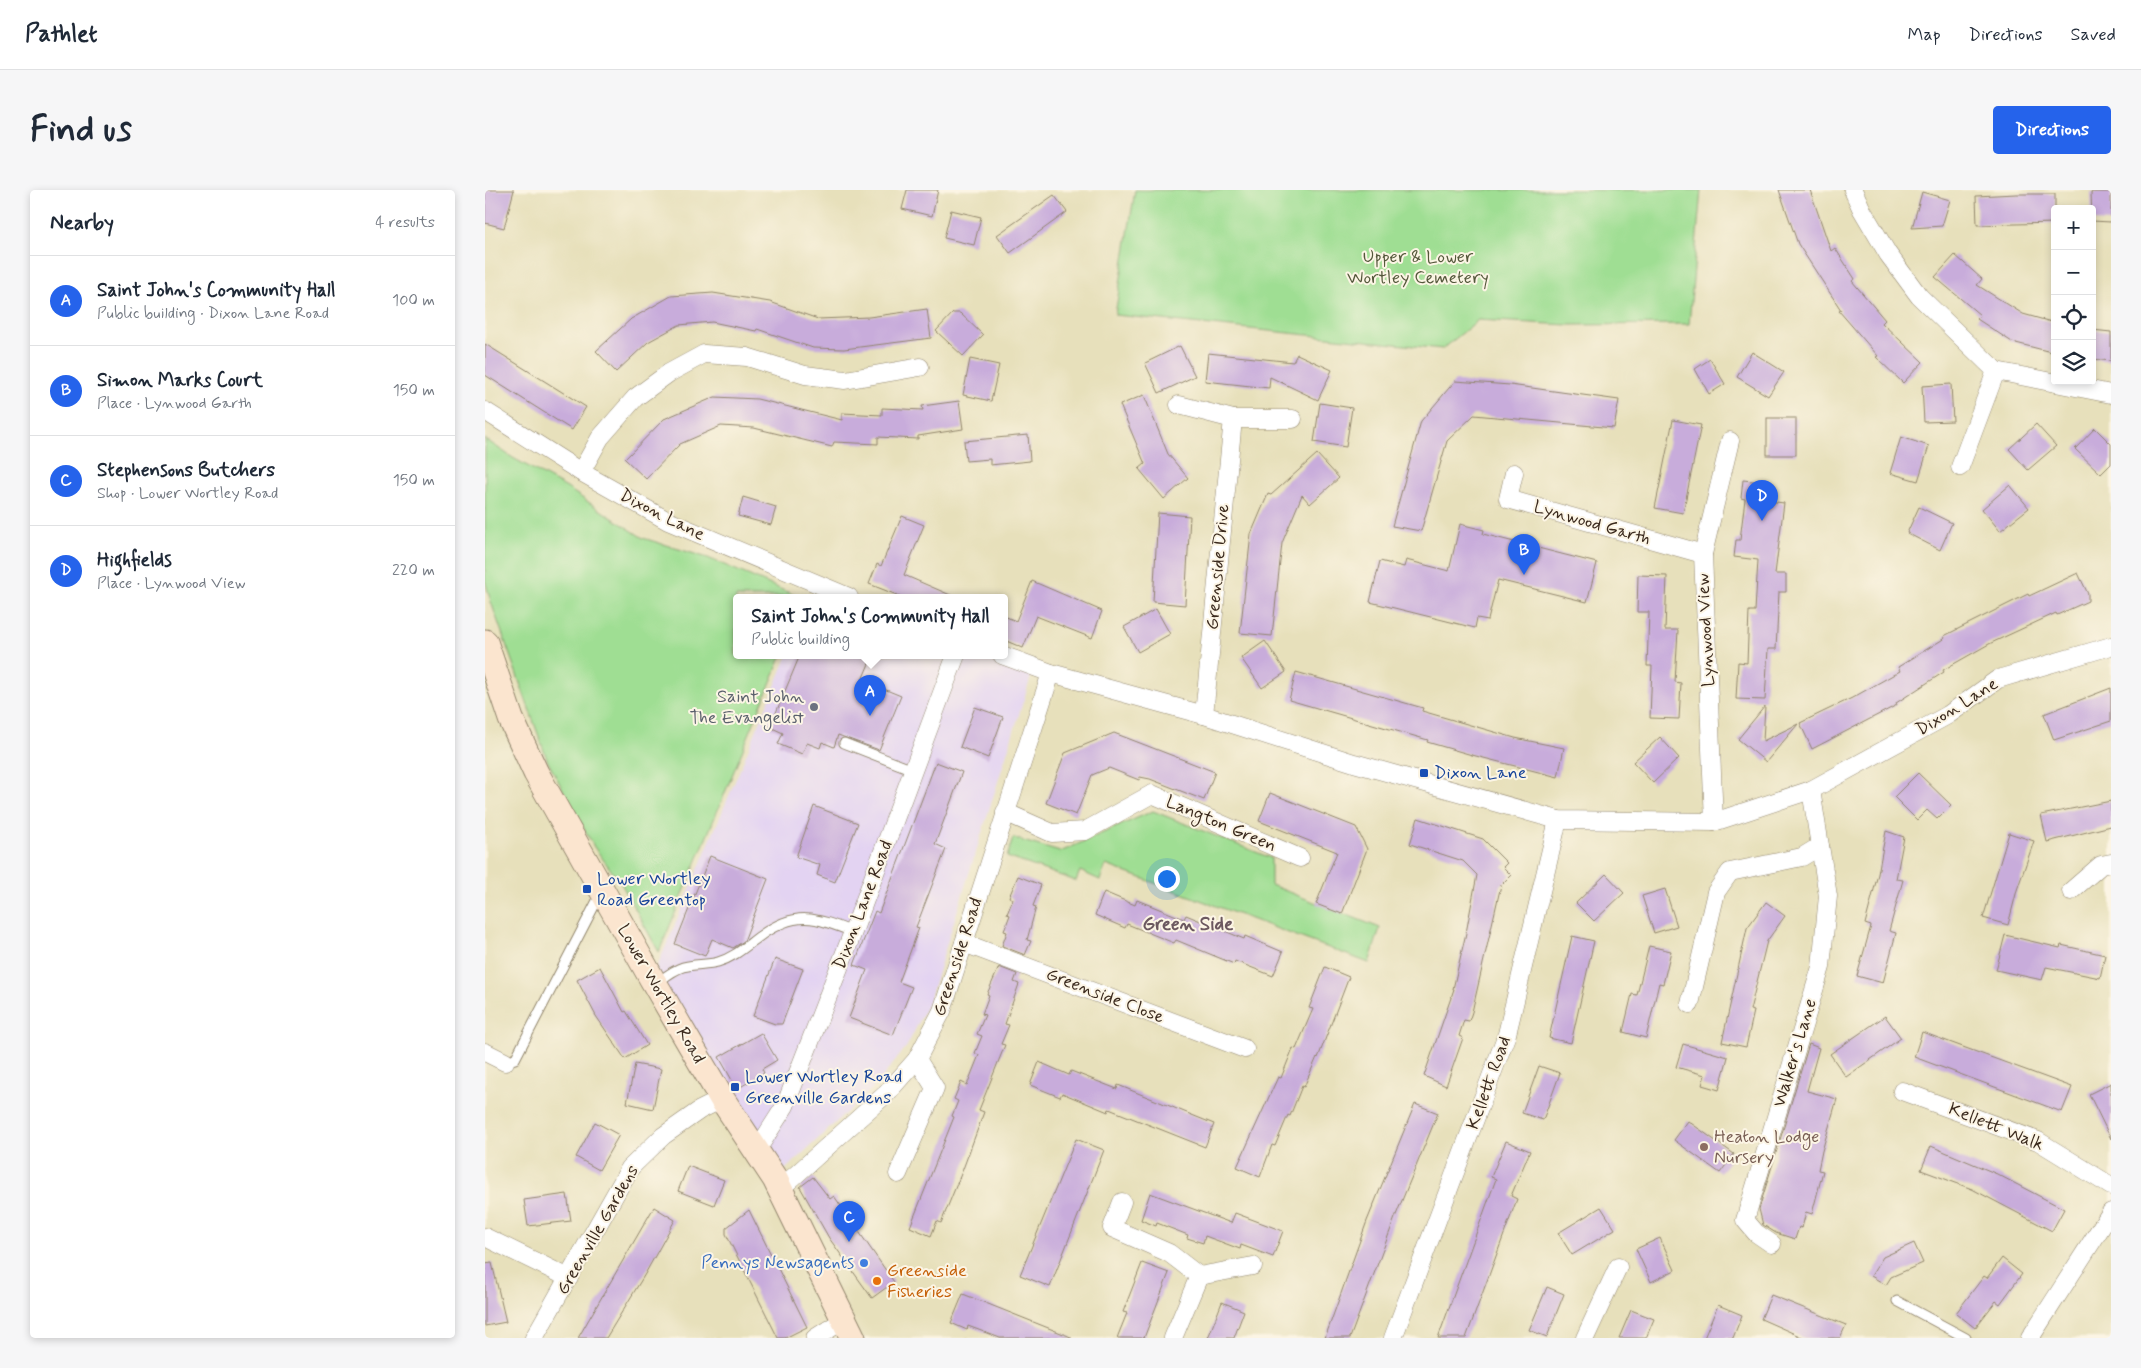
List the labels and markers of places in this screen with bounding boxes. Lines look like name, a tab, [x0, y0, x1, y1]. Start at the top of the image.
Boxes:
pin: D	[1746, 480, 1778, 521]
pin: B	[1508, 534, 1540, 575]
pin: A	[854, 675, 886, 716]
place label: Saint John The Evangelist	[689, 685, 805, 731]
marker: Saint John The Evangelist	[808, 701, 820, 713]
place label: Dixon Lane	[1434, 761, 1527, 785]
marker: Dixon Lane	[1418, 767, 1430, 779]
place label: Lower Wortley Road Greentop	[597, 867, 711, 912]
marker: Lower Wortley Road Greentop	[581, 883, 593, 895]
place label: Lower Wortley Road Greenville Gardens	[745, 1065, 902, 1110]
marker: Lower Wortley Road Greenville Gardens	[729, 1081, 741, 1093]
place label: Heaton Lodge Nursery	[1714, 1125, 1819, 1170]
marker: Heaton Lodge Nursery	[1698, 1141, 1710, 1153]
pin: C	[833, 1201, 865, 1242]
place label: Pennys Newsagents	[701, 1251, 854, 1276]
marker: Pennys Newsagents	[858, 1257, 870, 1269]
place label: Greenside Fisheries	[887, 1259, 967, 1304]
marker: Greenside Fisheries	[871, 1275, 883, 1287]

